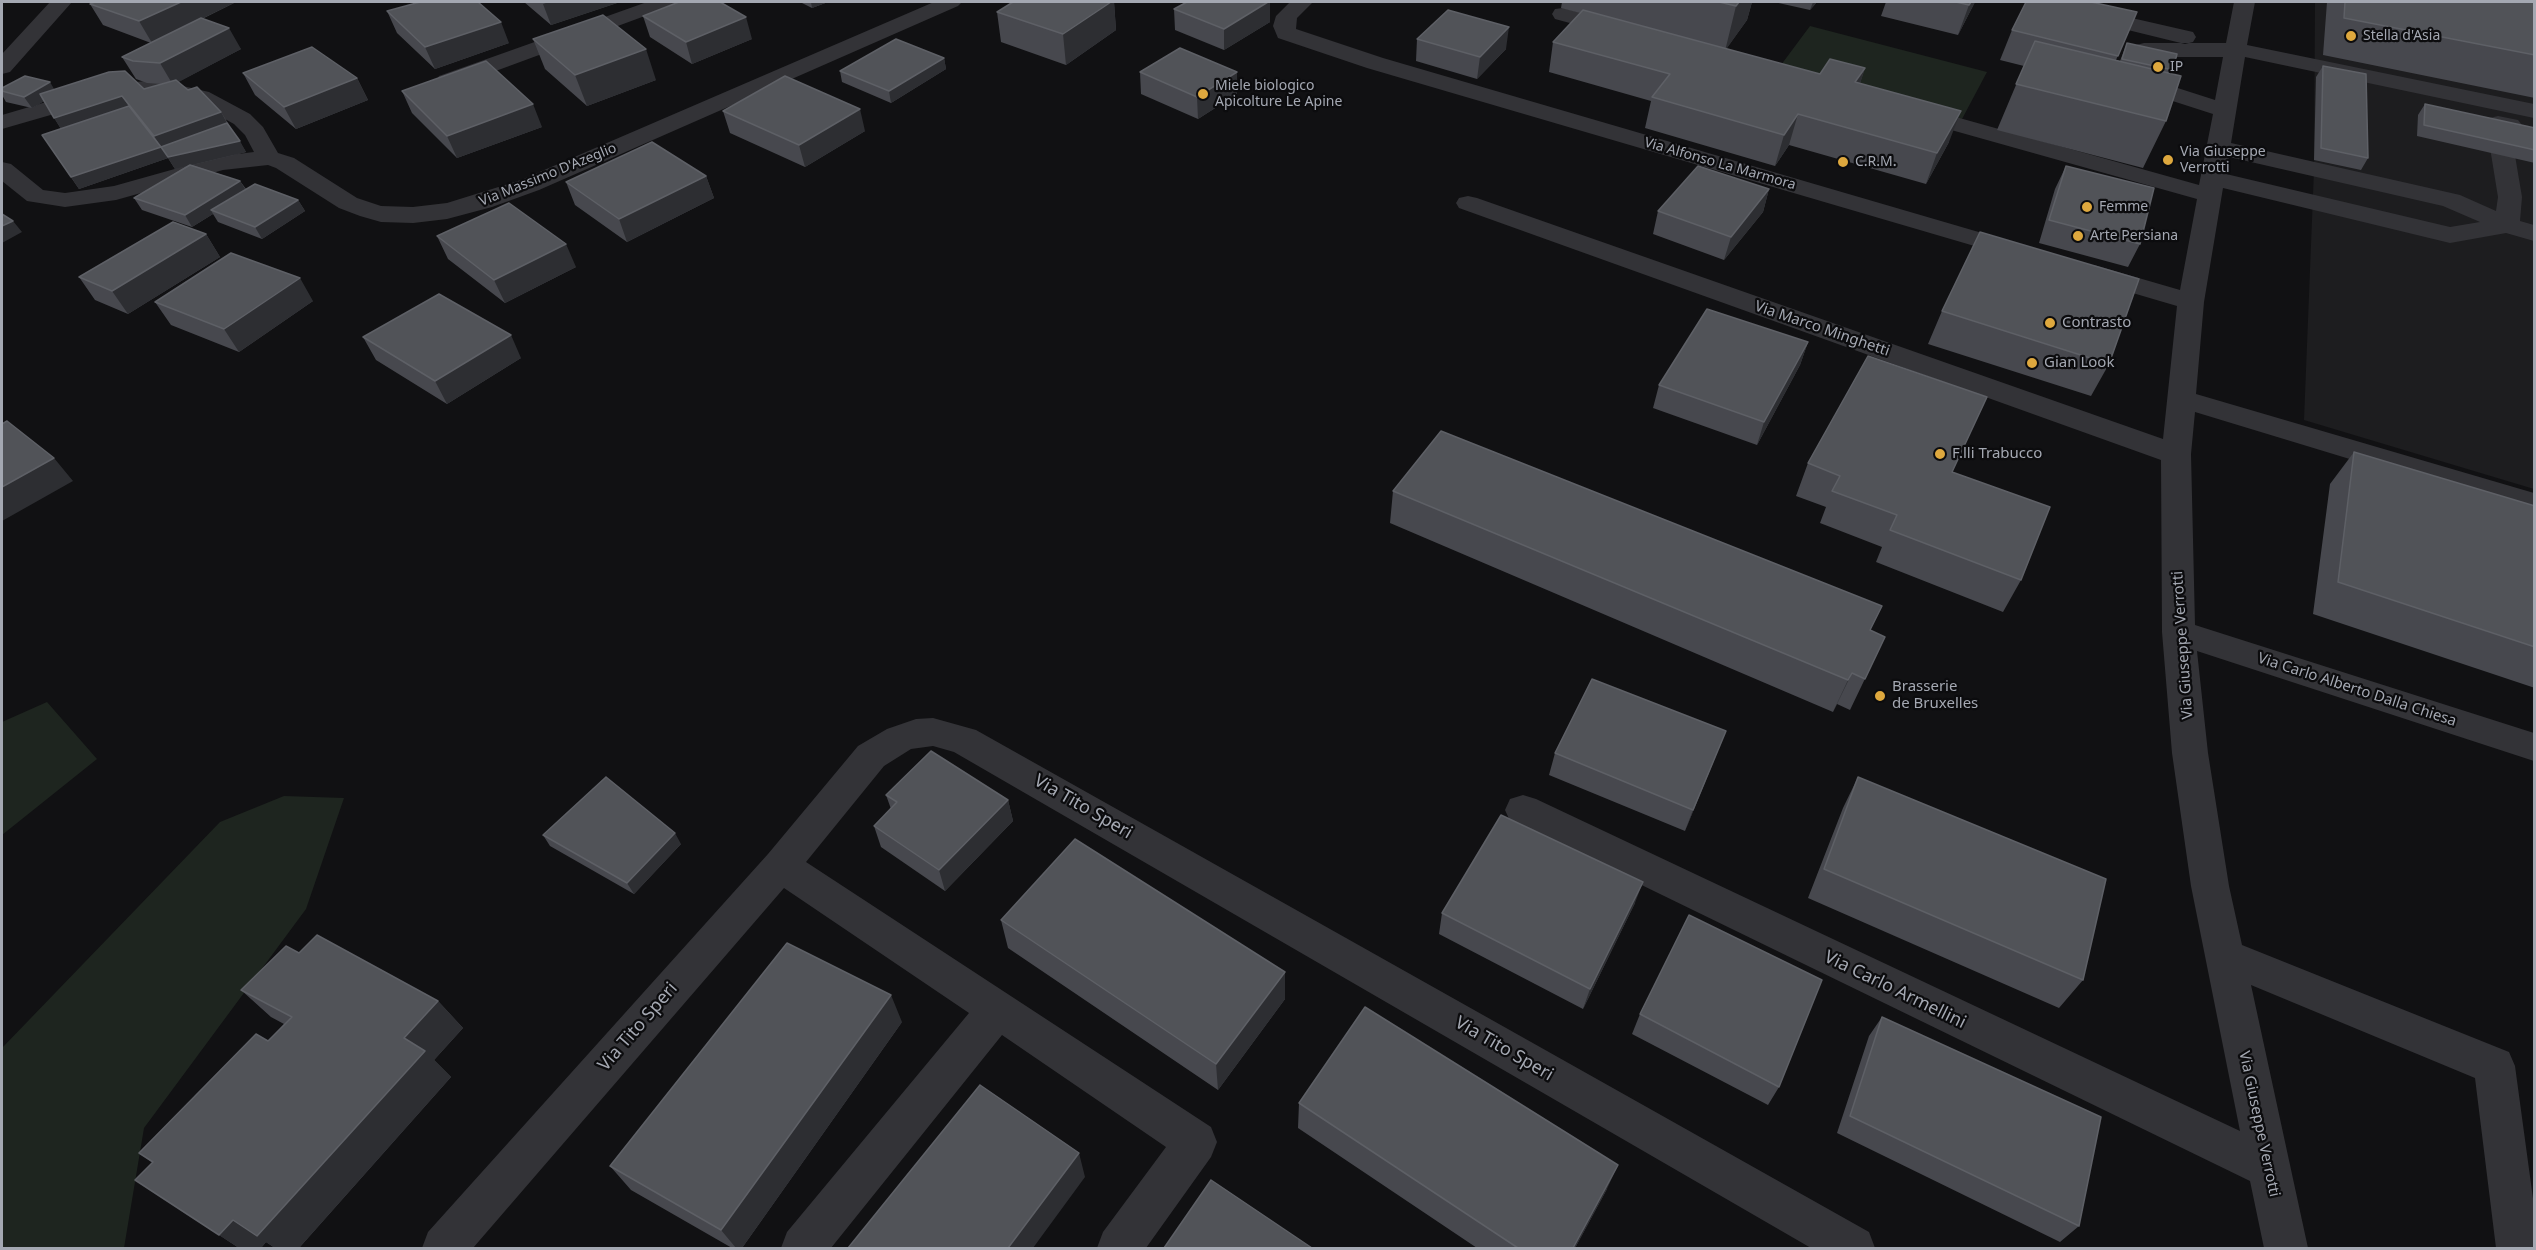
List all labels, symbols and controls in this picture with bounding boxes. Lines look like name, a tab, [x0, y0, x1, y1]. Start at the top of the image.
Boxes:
place label: Stella d'Asia	[2363, 28, 2440, 44]
marker: Stella d'Asia	[2344, 29, 2358, 43]
place label: IP	[2170, 59, 2183, 75]
marker: IP	[2151, 60, 2165, 74]
place label: Miele biologico Apicolture Le Apine	[1215, 78, 1342, 110]
marker: Miele biologico Apicolture Le Apine	[1196, 87, 1210, 101]
street label: Via Alfonso La Marmora	[1642, 134, 1798, 194]
street label: Via Massimo D'Azeglio	[477, 140, 619, 210]
place label: Via Giuseppe Verrotti	[2180, 144, 2266, 176]
marker: Via Giuseppe Verrotti	[2161, 153, 2175, 167]
place label: C.R.M.	[1855, 154, 1897, 170]
marker: C.R.M.	[1836, 155, 1850, 169]
place label: Femme	[2099, 199, 2148, 215]
marker: Femme	[2080, 200, 2094, 214]
place label: Arte Persiana	[2090, 228, 2178, 244]
marker: Arte Persiana	[2071, 229, 2085, 243]
street label: Via Marco Minghetti	[1752, 297, 1892, 361]
place label: Contrasto	[2062, 314, 2131, 332]
marker: Contrasto	[2043, 316, 2057, 330]
place label: Gian Look	[2044, 354, 2114, 372]
marker: Gian Look	[2025, 356, 2039, 370]
place label: F.lli Trabucco	[1952, 445, 2042, 463]
marker: F.lli Trabucco	[1933, 447, 1947, 461]
street label: Via Giuseppe Verrotti	[2169, 570, 2197, 720]
street label: Via Carlo Alberto Dalla Chiesa	[2255, 649, 2459, 731]
place label: Brasserie de Bruxelles	[1892, 678, 1978, 713]
marker: Brasserie de Bruxelles	[1873, 689, 1887, 703]
street label: Via Tito Speri	[1030, 770, 1136, 844]
street label: Via Carlo Armellini	[1821, 946, 1969, 1034]
street label: Via Tito Speri	[594, 978, 682, 1076]
street label: Via Tito Speri	[1451, 1012, 1557, 1086]
street label: Via Giuseppe Verrotti	[2235, 1049, 2283, 1199]

